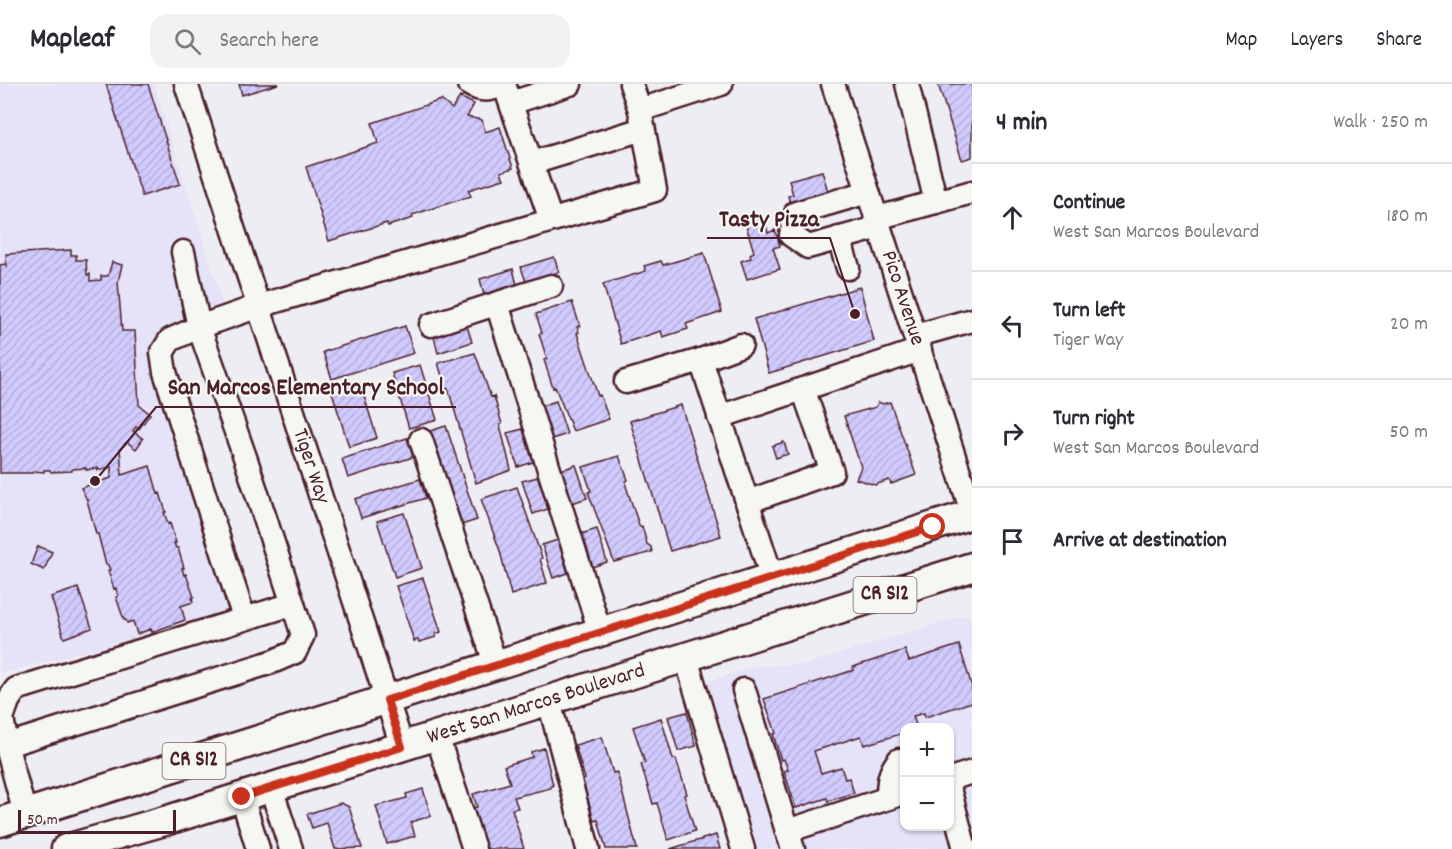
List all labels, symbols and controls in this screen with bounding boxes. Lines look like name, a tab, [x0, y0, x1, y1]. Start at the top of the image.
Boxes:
search box	[150, 14, 570, 68]
text: Mapleaf	[30, 21, 114, 61]
icon: search	[171, 25, 204, 58]
text: Search here	[219, 26, 319, 57]
text: Map	[1226, 26, 1257, 56]
text: Layers	[1290, 26, 1343, 56]
text: Share	[1376, 26, 1422, 56]
text: 4 min	[996, 105, 1047, 142]
text: Walk · 250 m	[1333, 109, 1428, 137]
text: Continue	[1053, 188, 1125, 219]
callout: Tasty Pizza	[707, 196, 830, 238]
icon: ahead	[996, 201, 1029, 234]
text: 180 m	[1386, 203, 1428, 231]
text: Tasty Pizza	[719, 204, 820, 238]
text: West San Marcos Boulevard	[1053, 219, 1259, 247]
street label: Pico Avenue	[873, 247, 932, 349]
text: Turn left	[1053, 296, 1125, 327]
icon: left	[996, 309, 1029, 342]
text: 20 m	[1390, 311, 1428, 339]
text: Tiger Way	[1053, 327, 1123, 355]
callout: San Marcos Elementary School	[156, 365, 456, 407]
text: San Marcos Elementary School	[168, 372, 444, 406]
text: Turn right	[1053, 404, 1135, 435]
icon: right	[996, 417, 1029, 450]
text: 50 m	[1390, 419, 1428, 447]
street label: Tiger Way	[284, 425, 338, 509]
text: West San Marcos Boulevard	[1053, 435, 1259, 463]
route start	[919, 513, 945, 539]
icon: arrive	[996, 525, 1029, 558]
text: Arrive at destination	[1053, 526, 1227, 557]
road number: CR S12	[854, 577, 916, 613]
street label: West San Marcos Boulevard	[423, 655, 649, 753]
map controls	[900, 723, 954, 831]
button: +	[900, 723, 954, 777]
road number: CR S12	[162, 743, 226, 779]
button: −	[900, 777, 954, 831]
route end	[228, 783, 254, 809]
scale bar	[18, 807, 176, 834]
text: 50 m	[27, 809, 58, 832]

